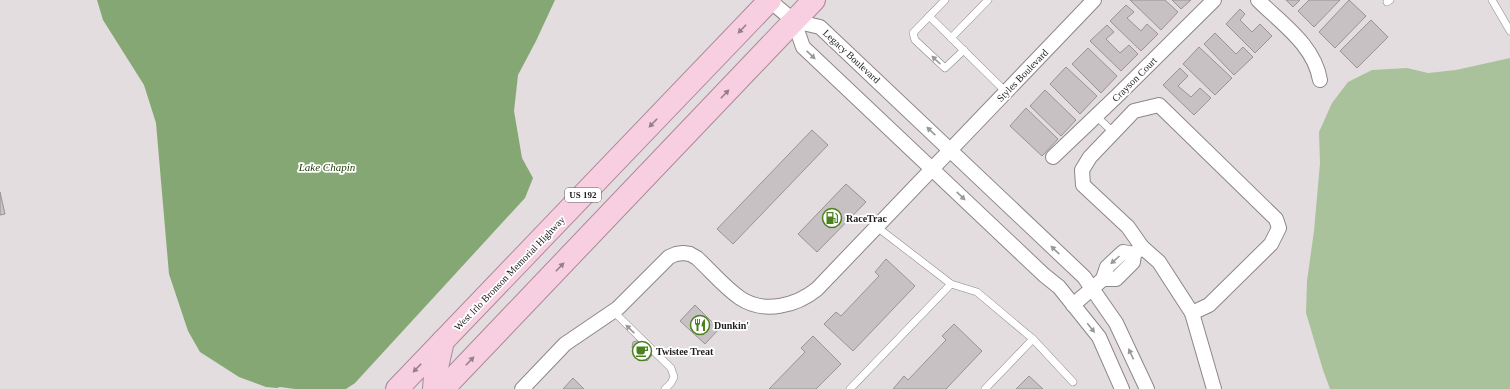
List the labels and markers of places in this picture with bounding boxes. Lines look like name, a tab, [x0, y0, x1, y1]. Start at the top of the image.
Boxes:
fuel station icon: RaceTrac	[821, 207, 843, 229]
place label: RaceTrac	[846, 213, 887, 224]
restaurant icon: Dunkin'	[689, 314, 711, 336]
place label: Dunkin'	[714, 320, 749, 331]
cafe icon: Twistee Treat	[631, 340, 653, 362]
place label: Twistee Treat	[656, 346, 714, 357]

